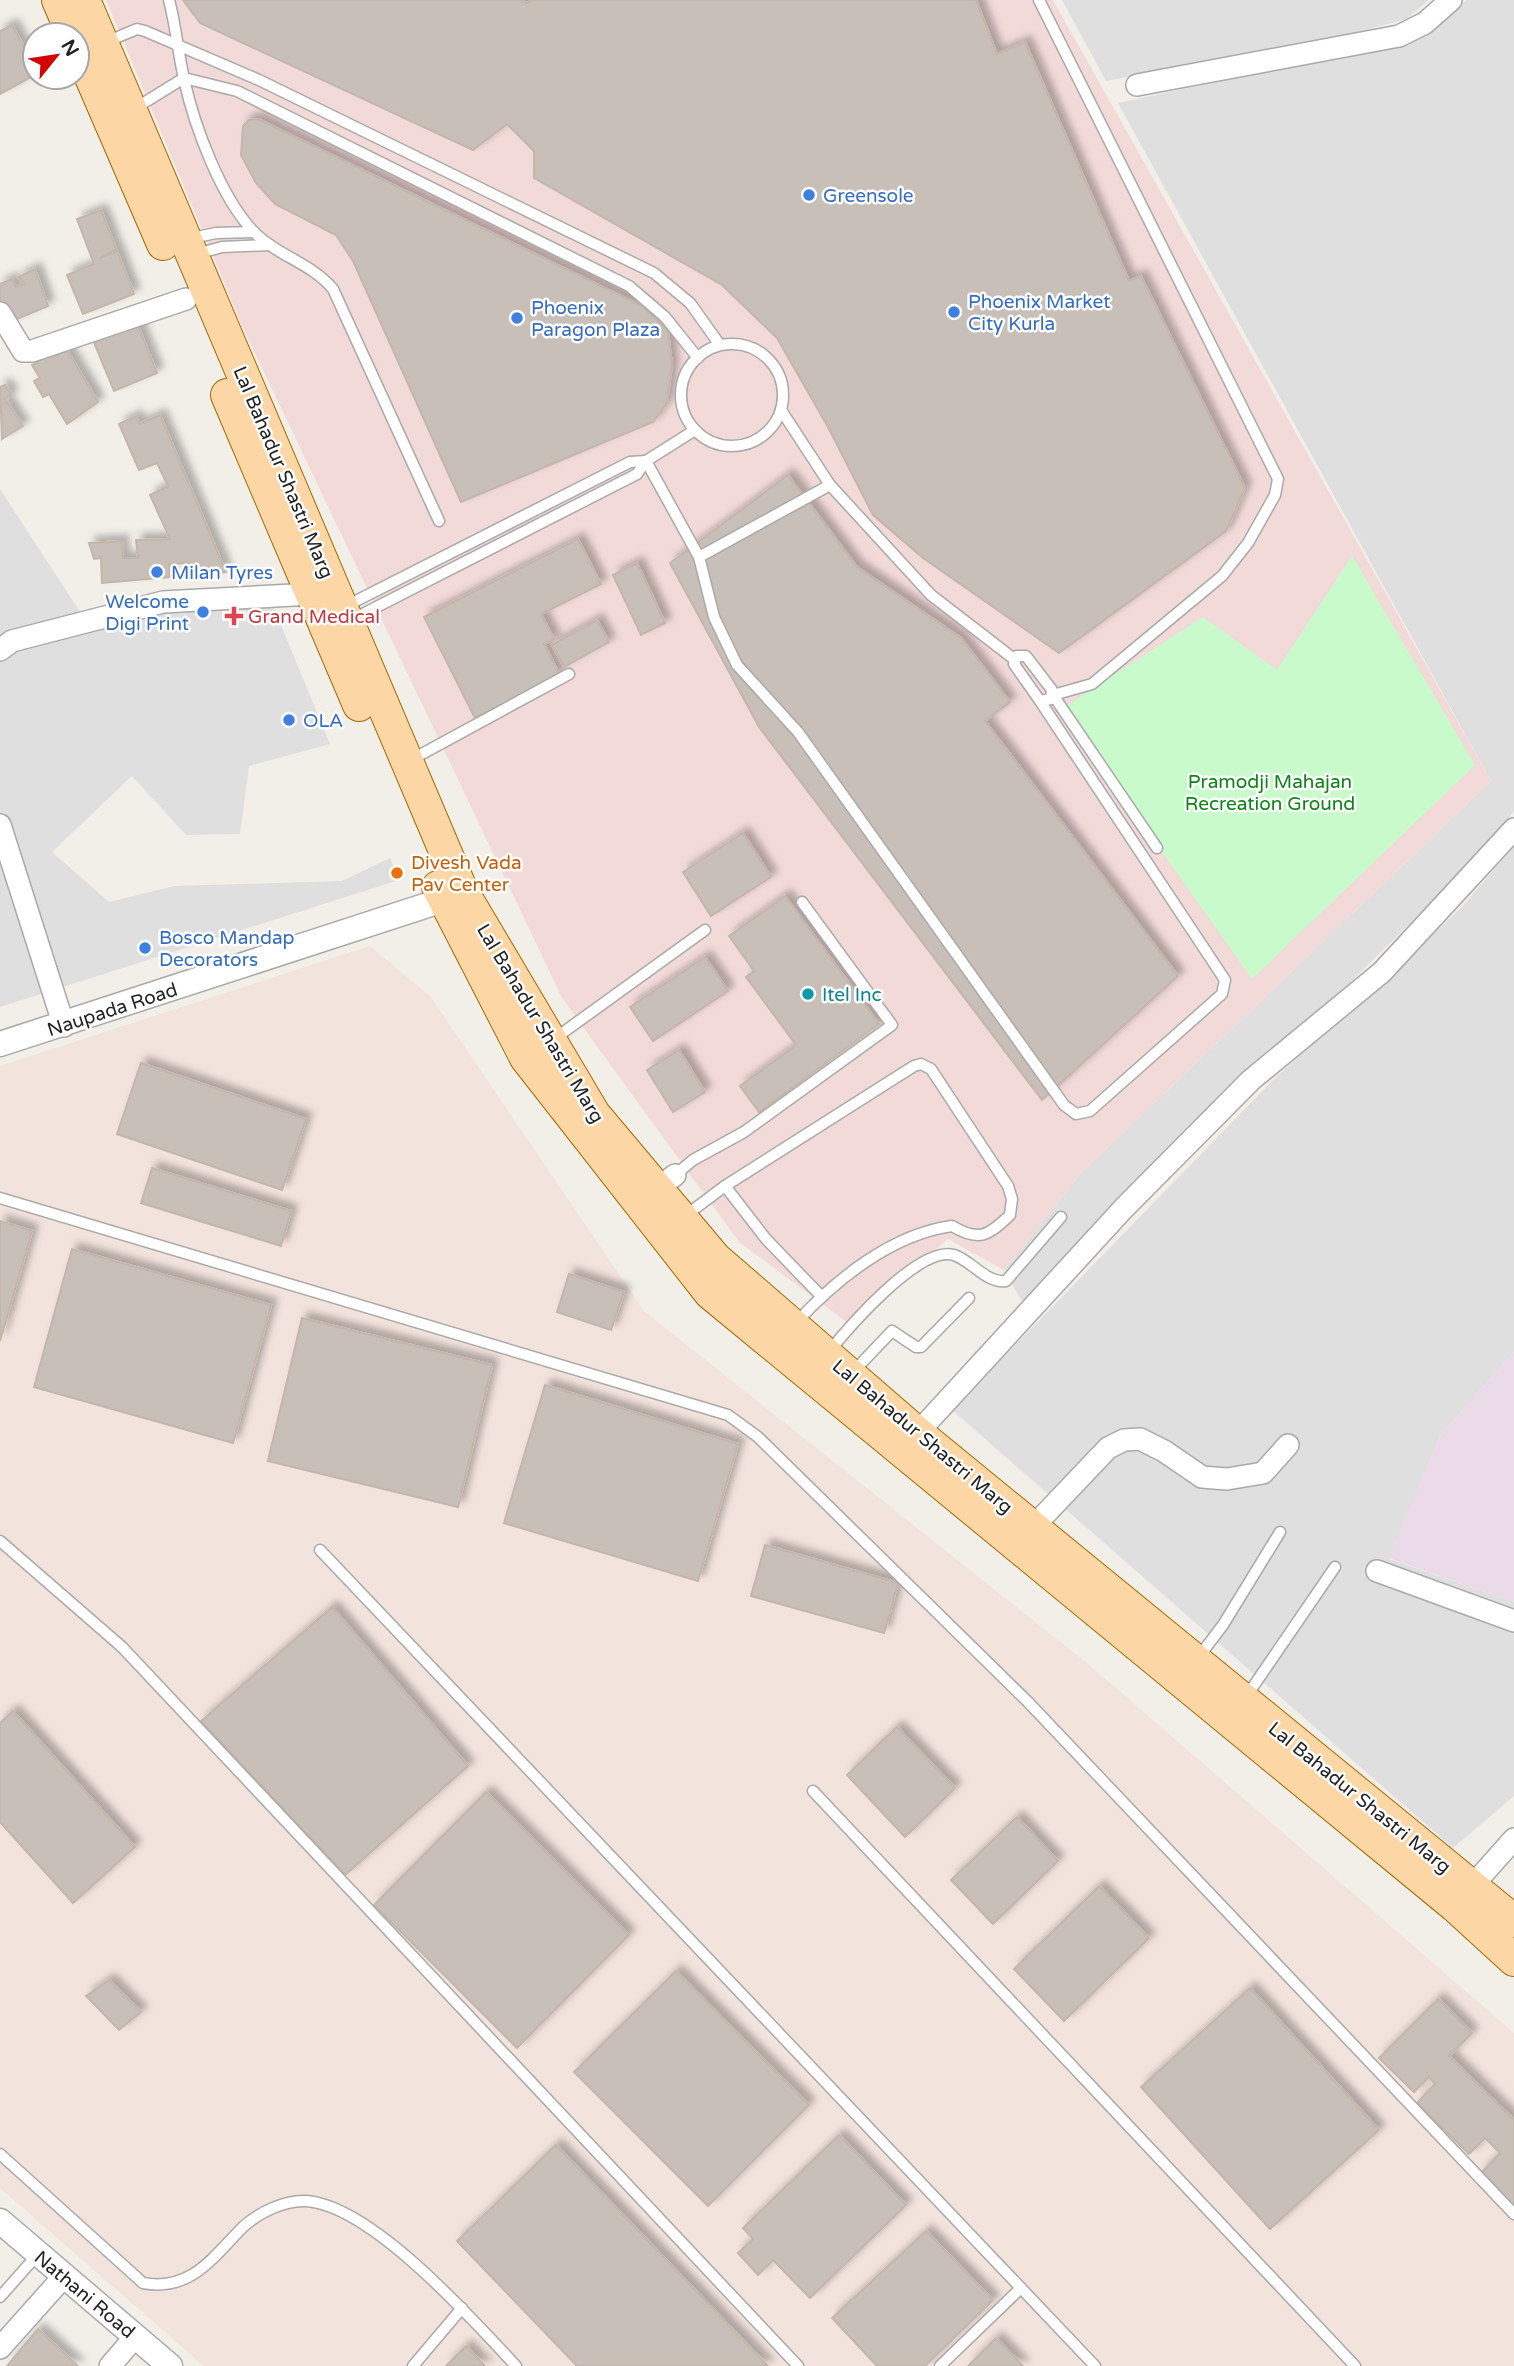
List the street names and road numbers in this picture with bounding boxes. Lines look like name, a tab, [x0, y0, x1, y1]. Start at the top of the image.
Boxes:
street label: Lal Bahadur Shastri Marg	[228, 363, 338, 582]
street label: Lal Bahadur Shastri Marg	[472, 920, 608, 1127]
street label: Naupada Road	[44, 979, 180, 1041]
street label: Lal Bahadur Shastri Marg	[828, 1355, 1017, 1519]
street label: Lal Bahadur Shastri Marg	[1264, 1717, 1455, 1878]
street label: Nathani Road	[30, 2246, 139, 2343]

